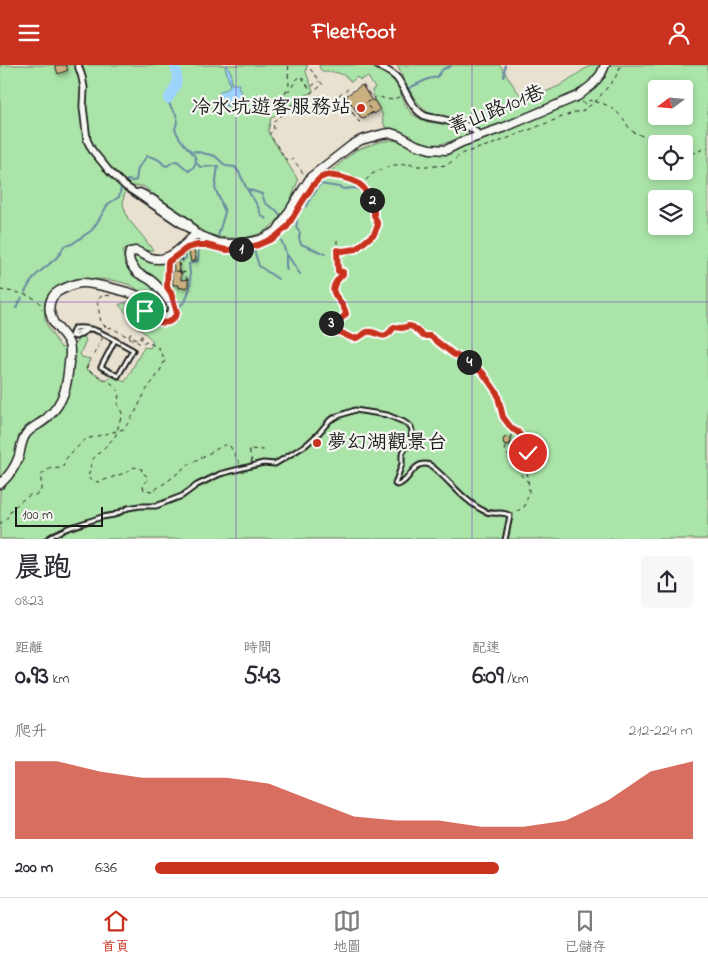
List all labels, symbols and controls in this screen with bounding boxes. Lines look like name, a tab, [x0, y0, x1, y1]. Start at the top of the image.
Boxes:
text: Fleetfoot	[312, 17, 396, 49]
icon: menu	[15, 19, 43, 47]
icon: person	[665, 19, 693, 47]
street label: 菁山路101巷	[445, 78, 550, 143]
north arrow	[648, 80, 692, 125]
map controls	[648, 80, 693, 235]
place label: 冷水坑遊客服務站	[191, 94, 351, 123]
marker: 冷水坑遊客服務站	[355, 102, 367, 114]
button: locate	[648, 135, 693, 180]
pin: 2	[360, 187, 384, 213]
text: 2	[369, 190, 376, 211]
button: layers	[648, 190, 693, 235]
pin: 1	[228, 237, 254, 261]
text: 1	[239, 239, 244, 260]
pin	[124, 290, 166, 332]
icon: arrive	[131, 297, 159, 325]
pin: 3	[318, 311, 344, 335]
text: 3	[329, 313, 334, 334]
pin: 4	[456, 349, 482, 375]
text: 4	[467, 352, 472, 373]
place label: 夢幻湖觀景台	[327, 429, 447, 458]
pin	[507, 432, 549, 474]
marker: 夢幻湖觀景台	[311, 437, 323, 449]
icon: check	[514, 439, 542, 467]
scale bar	[15, 505, 102, 528]
text: 100 m	[22, 505, 53, 526]
text: 晨跑	[15, 549, 71, 590]
button: share	[641, 556, 693, 608]
text: 08:23	[15, 589, 44, 613]
text: 距離	[15, 638, 43, 659]
text: 時間	[244, 638, 272, 659]
text: 配速	[472, 638, 500, 659]
text: 0.93	[15, 659, 49, 695]
text: 5:43	[244, 659, 281, 695]
text: 6:09	[472, 659, 504, 695]
text: km	[49, 669, 69, 690]
text: /km	[504, 669, 529, 690]
text: 212–224 m	[628, 719, 693, 743]
text: 爬升	[15, 720, 47, 744]
text: 200 m	[15, 856, 53, 880]
text: 6:36	[95, 856, 117, 880]
tab: 首頁	[102, 907, 130, 958]
tab: 地圖	[333, 907, 361, 958]
tab: 已儲存	[564, 907, 606, 958]

